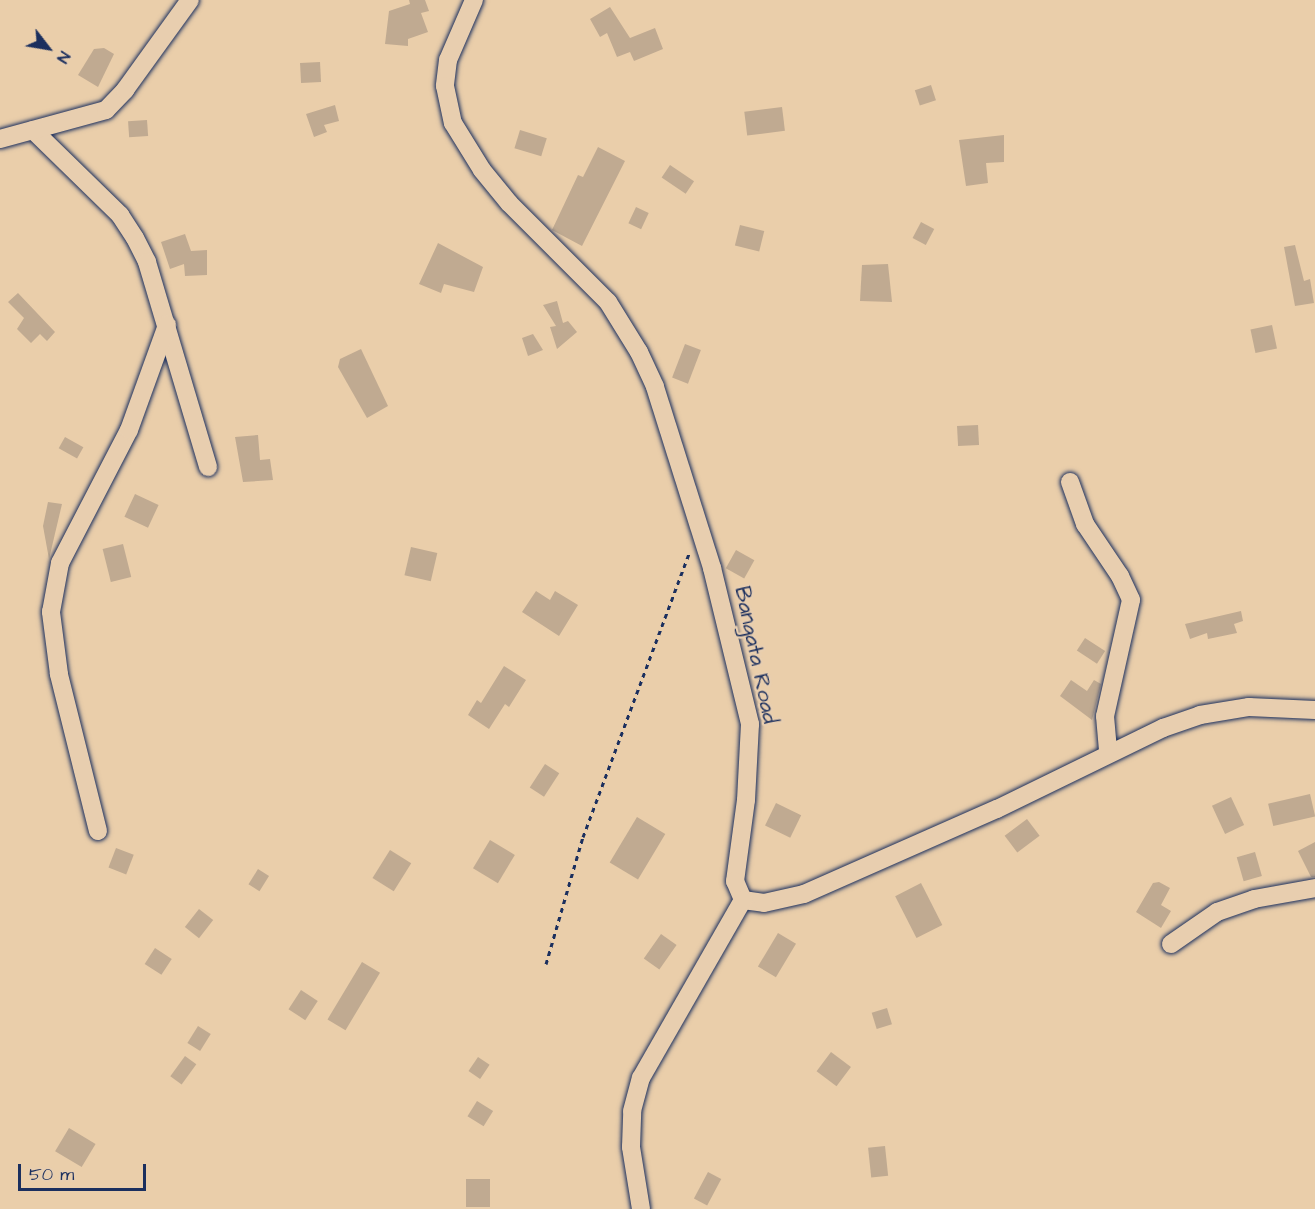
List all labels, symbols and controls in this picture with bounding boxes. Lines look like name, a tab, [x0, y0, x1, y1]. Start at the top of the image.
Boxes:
north arrow	[18, 18, 78, 78]
text: N	[51, 47, 75, 67]
street label: Bangata Road	[729, 584, 783, 726]
scale bar	[21, 1152, 148, 1190]
text: 50 m	[29, 1162, 74, 1187]

